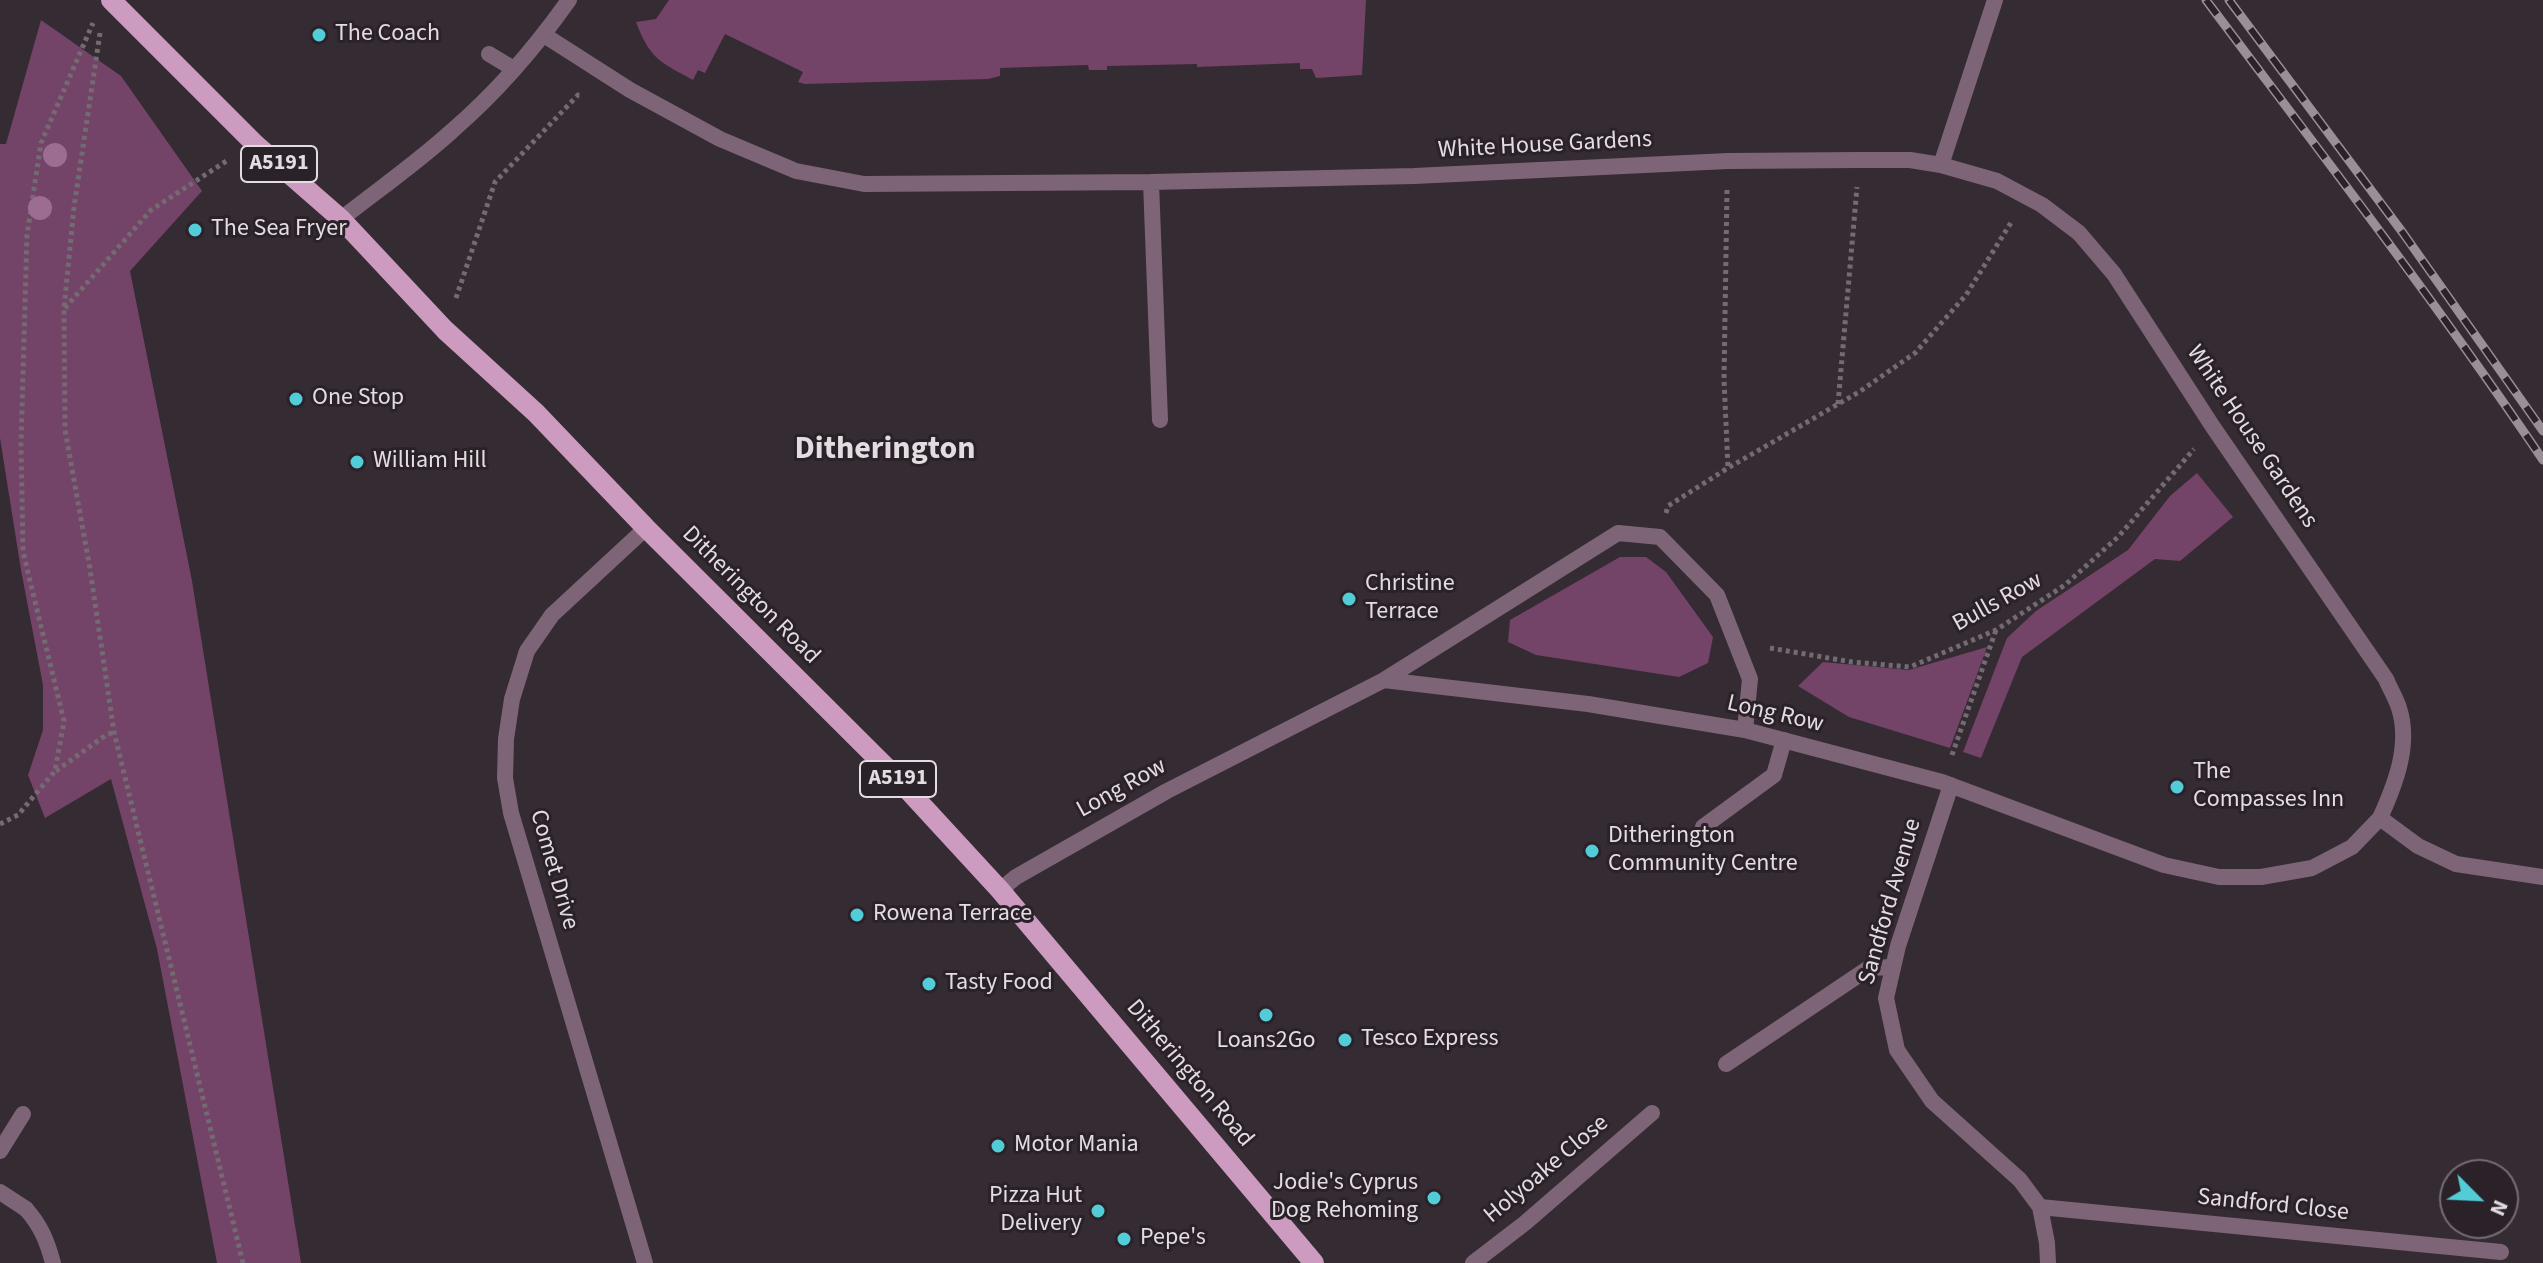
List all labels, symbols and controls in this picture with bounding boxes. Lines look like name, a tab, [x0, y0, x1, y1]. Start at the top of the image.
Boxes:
place label: The Coach	[335, 21, 440, 49]
marker: The Coach	[310, 26, 328, 44]
street label: White House Gardens	[1437, 126, 1653, 166]
road number: A5191	[241, 146, 317, 182]
place label: The Sea Fryer	[211, 216, 347, 244]
marker: The Sea Fryer	[186, 221, 204, 239]
street label: White House Gardens	[2179, 340, 2323, 534]
place label: One Stop	[312, 385, 404, 413]
marker: One Stop	[287, 390, 305, 408]
district label: Ditherington	[795, 432, 975, 470]
place label: William Hill	[373, 448, 486, 476]
marker: William Hill	[348, 453, 366, 471]
street label: Ditherington Road	[675, 521, 825, 671]
street label: Bulls Row	[1948, 567, 2048, 639]
place label: Christine Terrace	[1365, 571, 1455, 627]
marker: Christine Terrace	[1340, 590, 1358, 608]
street label: Long Row	[1724, 690, 1826, 740]
street label: Long Row	[1072, 753, 1172, 825]
place label: The Compasses Inn	[2193, 759, 2344, 815]
road number: A5191	[860, 761, 936, 797]
marker: The Compasses Inn	[2168, 778, 2186, 796]
street label: Comet Drive	[522, 807, 584, 933]
street label: Sandford Avenue	[1854, 816, 1928, 988]
place label: Ditherington Community Centre	[1608, 823, 1798, 879]
marker: Ditherington Community Centre	[1583, 842, 1601, 860]
place label: Rowena Terrace	[873, 901, 1032, 929]
marker: Rowena Terrace	[848, 906, 866, 924]
place label: Tasty Food	[945, 970, 1053, 998]
marker: Tasty Food	[920, 975, 938, 993]
street label: Ditherington Road	[1119, 994, 1259, 1154]
marker: Loans2Go	[1257, 1006, 1275, 1024]
place label: Tesco Express	[1361, 1026, 1499, 1054]
place label: Loans2Go	[1216, 1028, 1316, 1056]
marker: Tesco Express	[1336, 1031, 1354, 1049]
street label: Holyoake Close	[1479, 1110, 1615, 1230]
place label: Motor Mania	[1014, 1132, 1139, 1160]
marker: Motor Mania	[989, 1137, 1007, 1155]
north arrow	[2439, 1159, 2519, 1239]
place label: Jodie's Cyprus Dog Rehoming	[1271, 1170, 1418, 1226]
place label: Pizza Hut Delivery	[989, 1183, 1082, 1239]
street label: Sandford Close	[2196, 1184, 2350, 1228]
marker: Jodie's Cyprus Dog Rehoming	[1425, 1189, 1443, 1207]
text: N	[2482, 1195, 2517, 1221]
marker: Pizza Hut Delivery	[1089, 1202, 1107, 1220]
place label: Pepe's	[1140, 1225, 1206, 1253]
marker: Pepe's	[1115, 1230, 1133, 1248]

